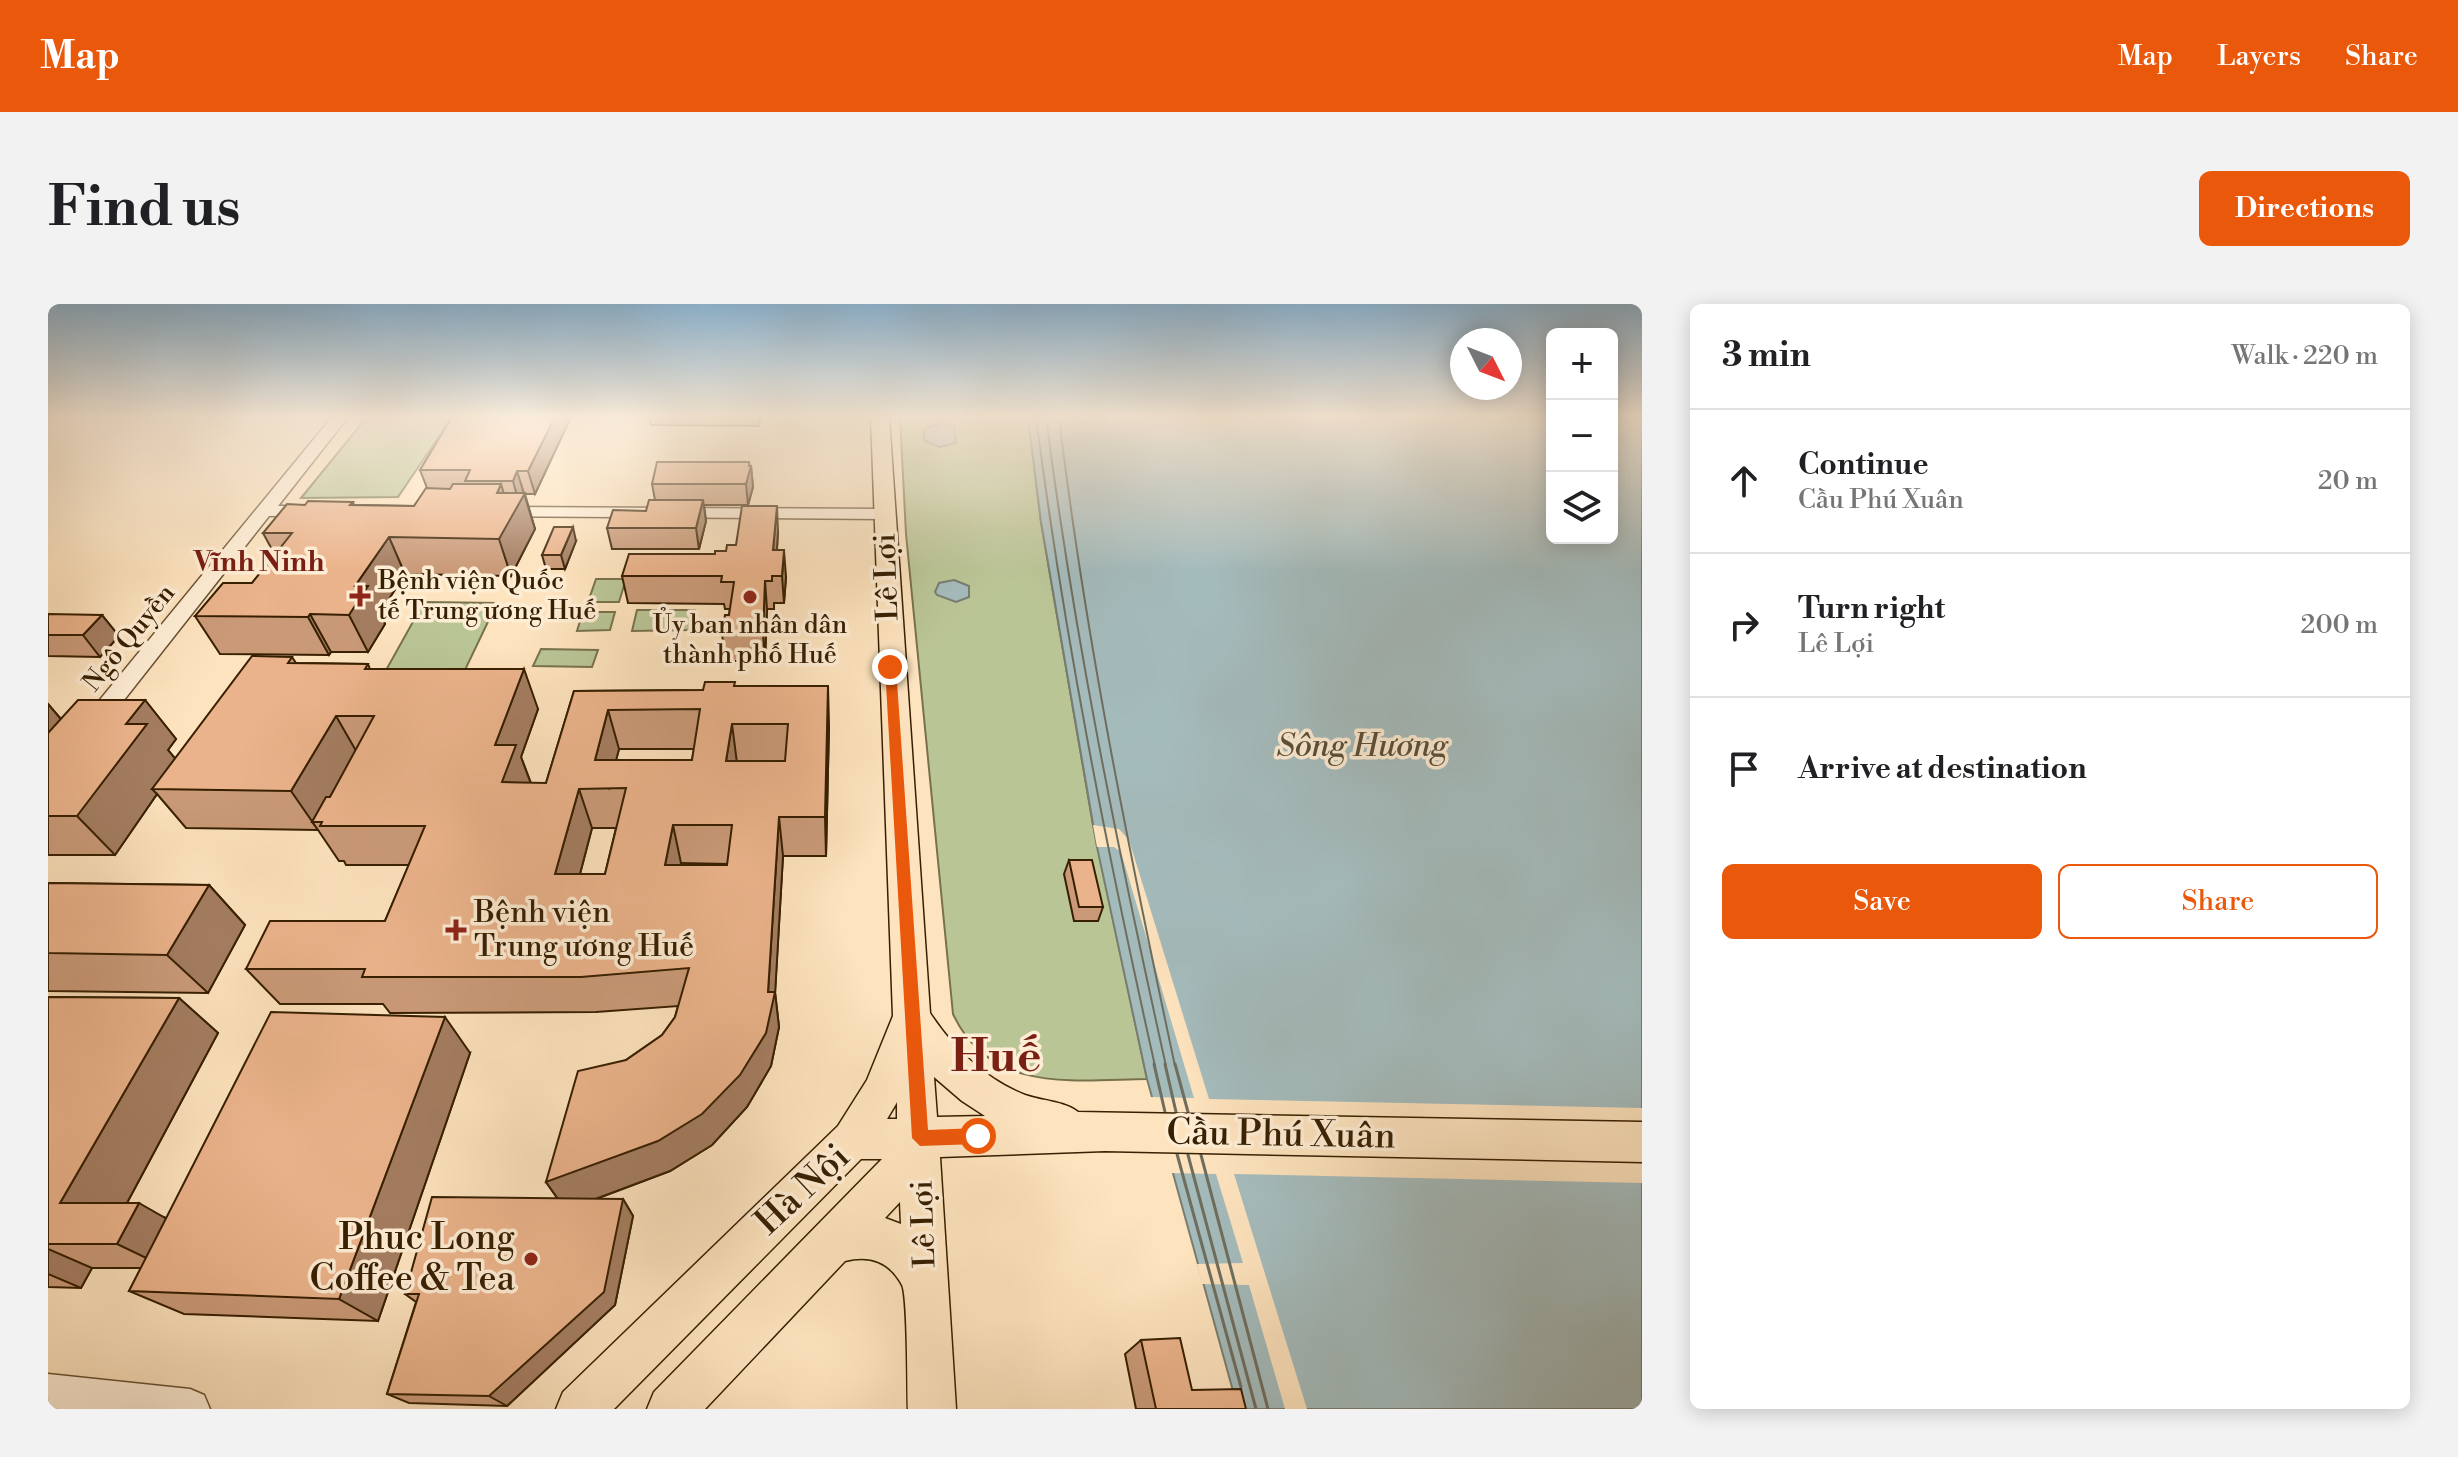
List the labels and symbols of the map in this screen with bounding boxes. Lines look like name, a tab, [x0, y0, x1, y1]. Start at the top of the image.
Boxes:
north arrow	[1450, 328, 1522, 400]
street label: Lê Lợi	[866, 532, 908, 622]
district label: Vĩnh Ninh	[192, 545, 325, 580]
place label: Bệnh viện Quốc tế Trung ương Huế	[377, 565, 596, 627]
street label: Ngô Quyền	[76, 578, 182, 698]
marker: Bệnh viện Quốc tế Trung ương Huế	[349, 585, 371, 607]
marker: Ủy ban nhân dân thành phố Huế	[741, 588, 759, 606]
place label: Ủy ban nhân dân thành phố Huế	[653, 607, 847, 671]
route end	[872, 649, 908, 685]
water label: Sông Hương	[1277, 726, 1449, 766]
place label: Bệnh viện Trung ương Huế	[473, 894, 694, 966]
marker: Bệnh viện Trung ương Huế	[445, 919, 467, 941]
district label: Huế	[951, 1028, 1041, 1086]
street label: Cầu Phú Xuân	[1166, 1111, 1396, 1159]
route start	[960, 1118, 996, 1154]
street label: Hà Nội	[746, 1135, 860, 1245]
street label: Lê Lợi	[903, 1179, 945, 1269]
place label: Phuc Long Coffee & Tea	[310, 1216, 516, 1302]
marker: Phuc Long Coffee & Tea	[522, 1250, 540, 1268]

